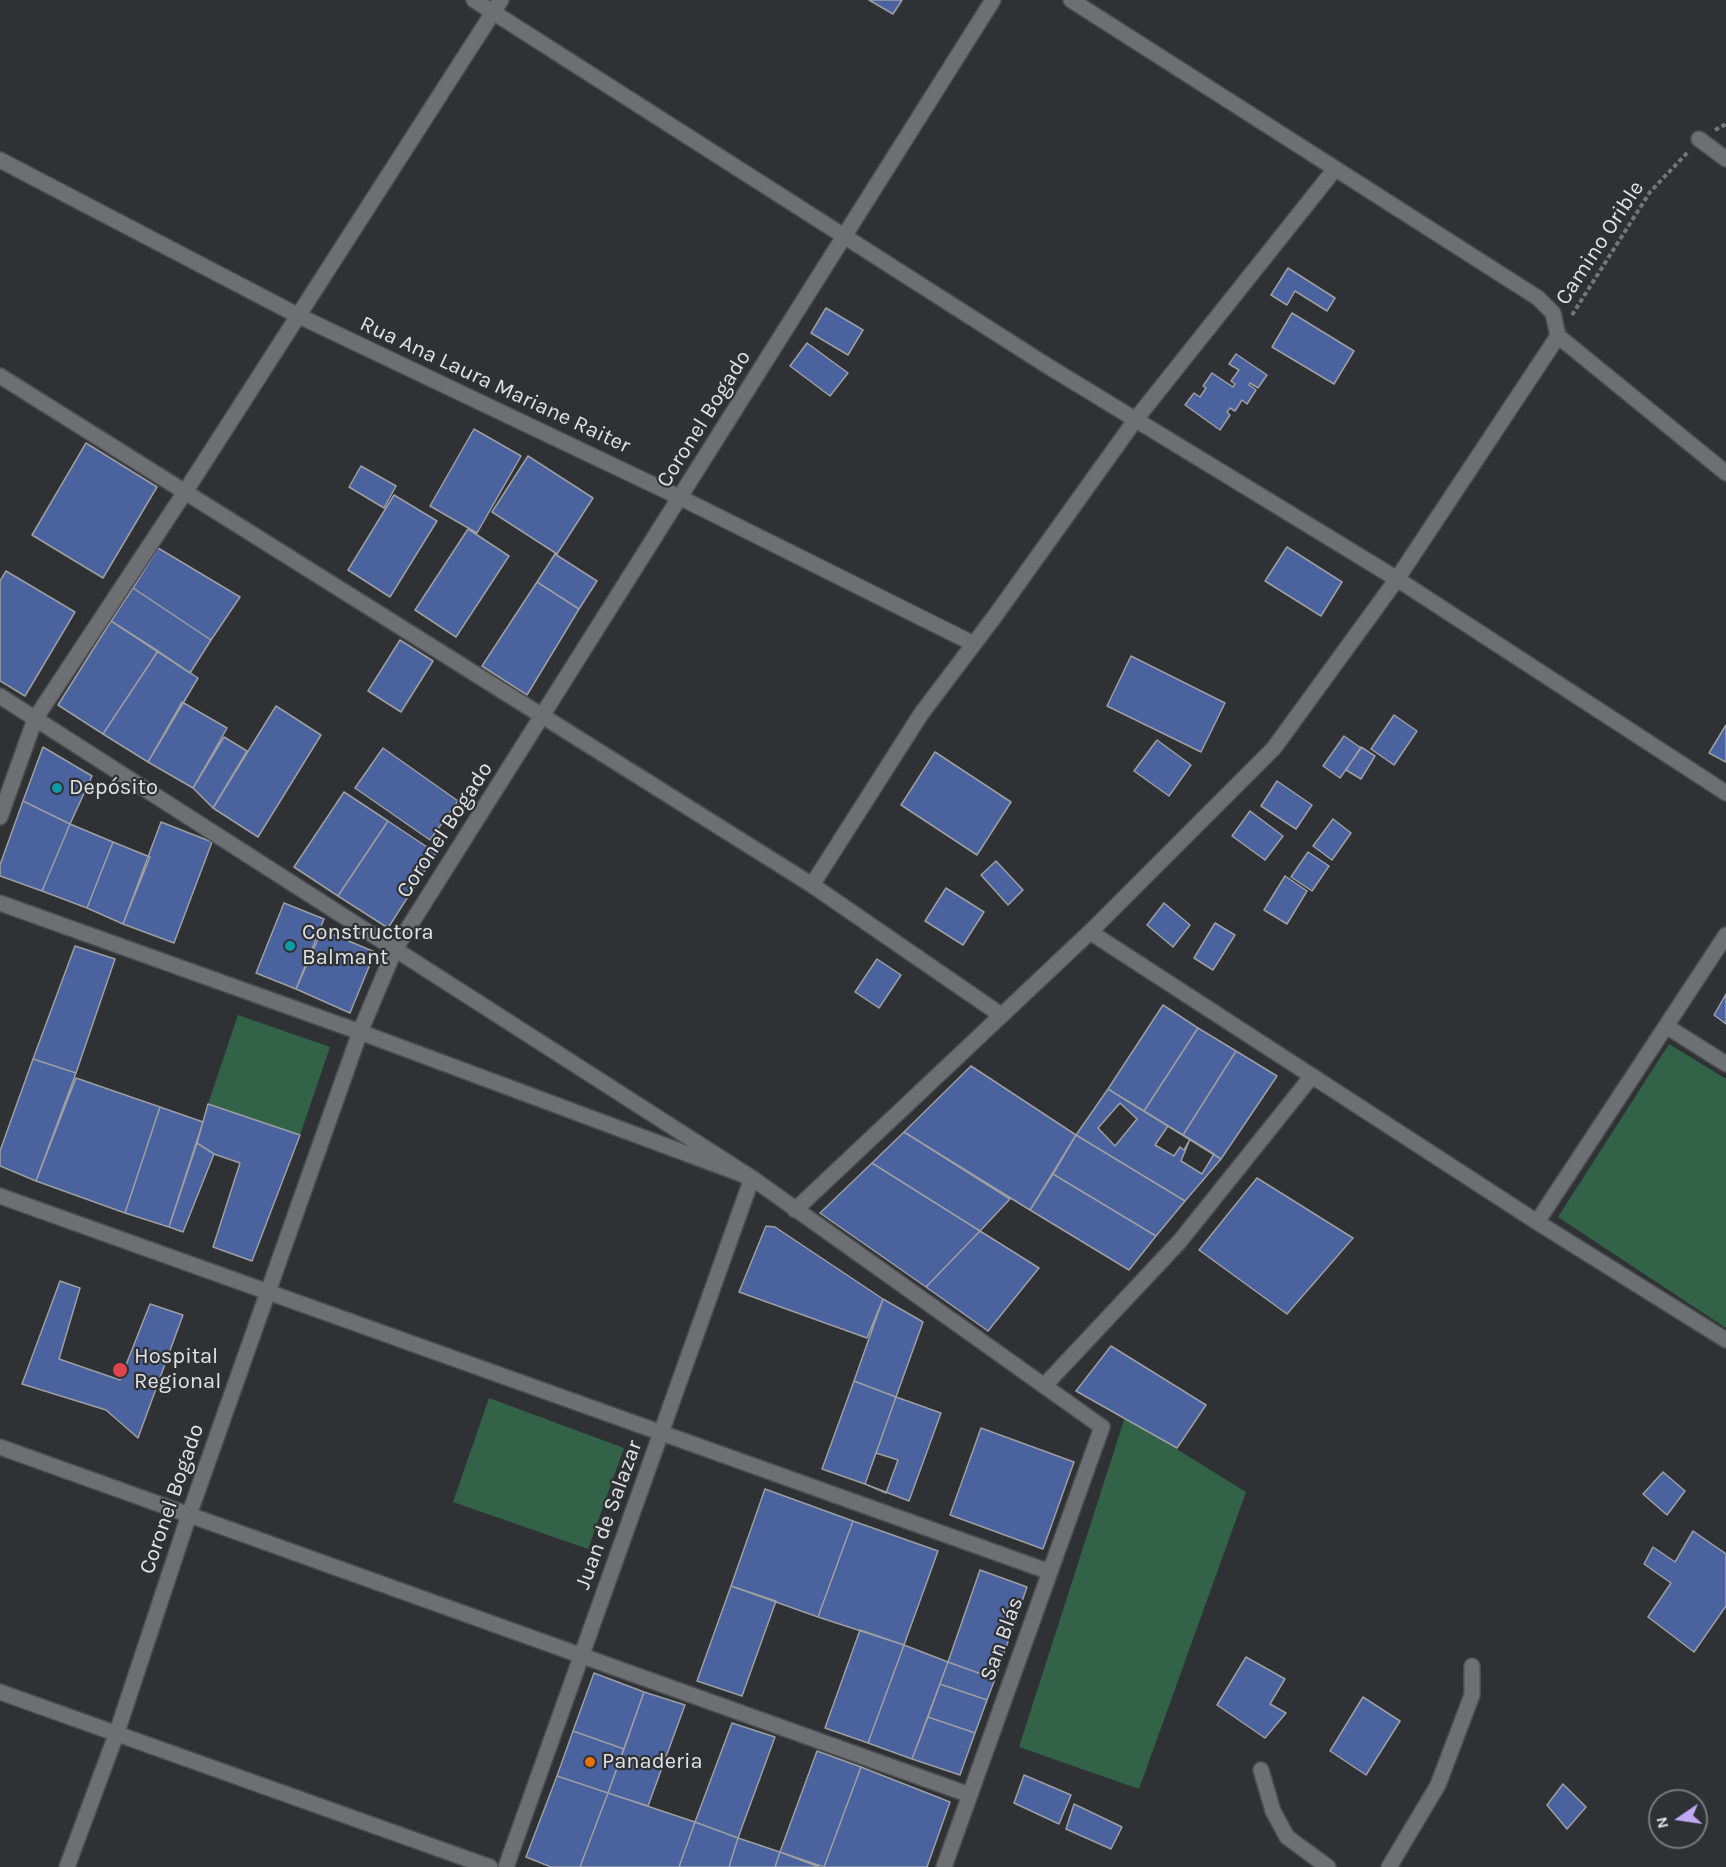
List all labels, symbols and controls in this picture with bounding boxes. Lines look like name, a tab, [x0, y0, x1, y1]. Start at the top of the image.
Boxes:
street label: Camino Orible	[1550, 176, 1650, 310]
street label: Rua Ana Laura Mariane Raiter	[356, 311, 634, 459]
street label: Coronel Bogado	[651, 346, 757, 492]
street label: Coronel Bogado	[391, 757, 499, 903]
place label: Depósito	[69, 775, 158, 801]
marker: Depósito	[50, 781, 64, 795]
place label: Constructora Balmant	[302, 920, 434, 972]
marker: Constructora Balmant	[283, 939, 297, 953]
place label: Hospital Regional	[134, 1344, 221, 1396]
marker: Hospital Regional	[111, 1361, 129, 1379]
street label: Coronel Bogado	[134, 1421, 210, 1577]
street label: Juan de Salazar	[570, 1437, 648, 1593]
street label: San Blás	[975, 1593, 1029, 1685]
place label: Panaderia	[602, 1749, 703, 1775]
marker: Panaderia	[583, 1755, 597, 1769]
north arrow	[1648, 1789, 1708, 1849]
text: N	[1651, 1815, 1672, 1830]

